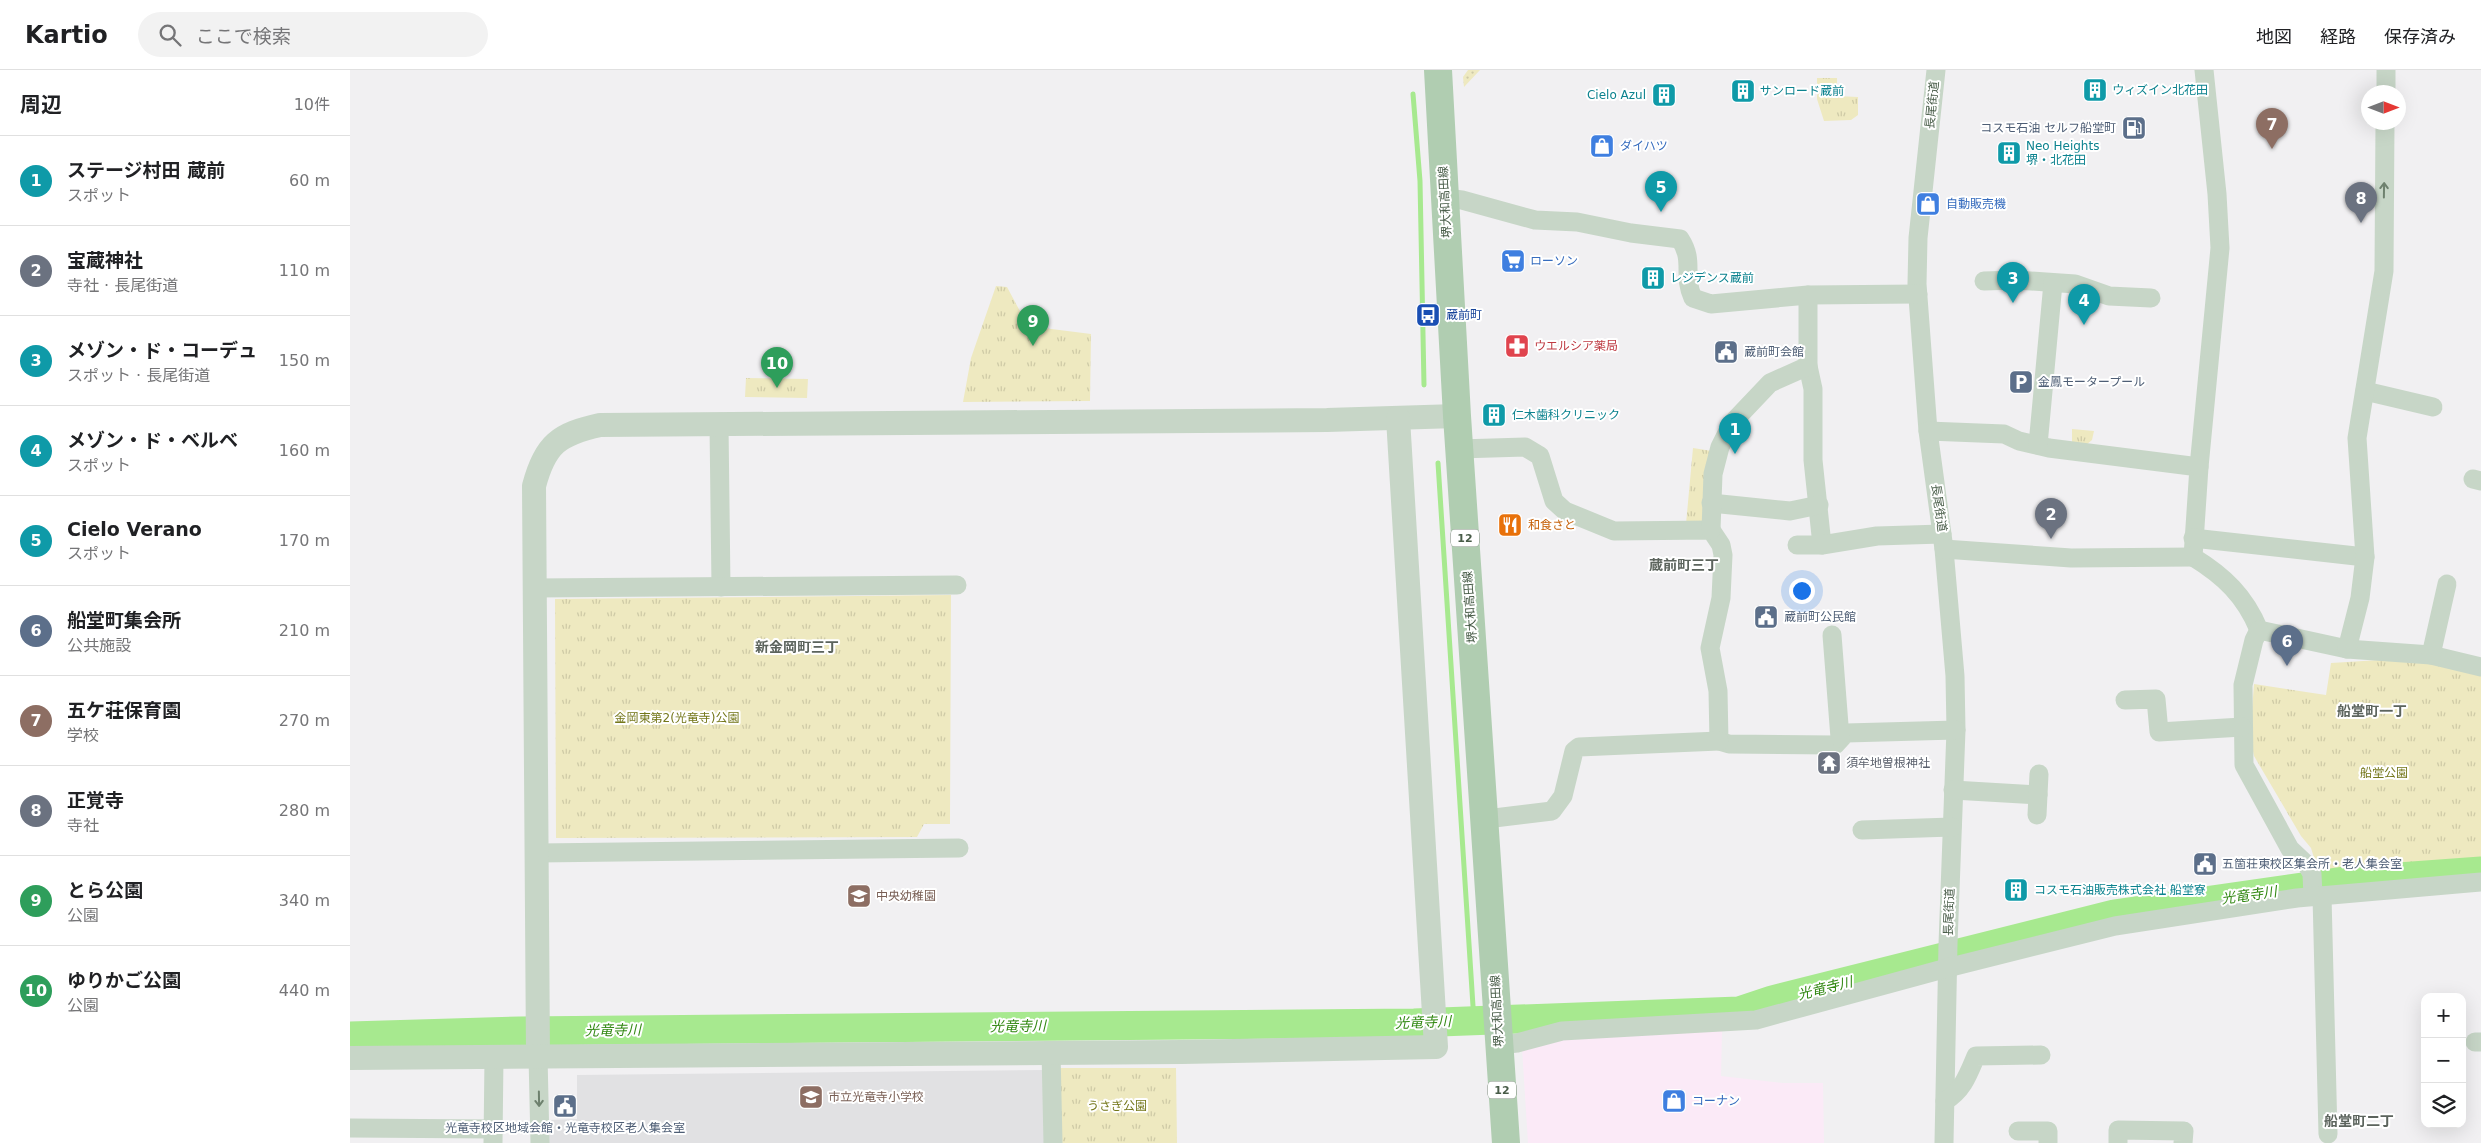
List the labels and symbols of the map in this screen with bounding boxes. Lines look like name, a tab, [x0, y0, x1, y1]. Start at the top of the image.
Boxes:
building icon: ウィズイン北花田	[2082, 77, 2108, 103]
building icon: サンロード蔵前	[1730, 78, 1756, 104]
street label: 長尾街道	[1923, 80, 1941, 130]
building icon: Cielo Azul	[1651, 82, 1677, 108]
place label: ウィズイン北花田	[2112, 83, 2208, 97]
place label: サンロード蔵前	[1760, 84, 1844, 98]
north arrow	[2361, 85, 2406, 130]
place label: Cielo Azul	[1587, 88, 1646, 102]
pin: 7	[2256, 108, 2288, 149]
fuel station icon: コスモ石油 セルフ船堂町	[2121, 115, 2147, 141]
place label: コスモ石油 セルフ船堂町	[1980, 121, 2116, 135]
shop icon: ダイハツ	[1589, 133, 1615, 159]
place label: ダイハツ	[1620, 139, 1668, 153]
place label: Neo Heights 堺・北花田	[2026, 139, 2099, 167]
building icon: Neo Heights 堺・北花田	[1996, 140, 2022, 166]
street label: 堺大和高田線	[1436, 166, 1454, 238]
pin: 5	[1645, 171, 1677, 212]
pin: 8	[2345, 182, 2377, 223]
one-way arrow	[2379, 183, 2389, 199]
shop icon: 自動販売機	[1915, 191, 1941, 217]
place label: 自動販売機	[1946, 197, 2006, 211]
supermarket icon: ローソン	[1500, 248, 1526, 274]
place label: ローソン	[1530, 254, 1578, 268]
pin: 3	[1997, 262, 2029, 303]
building icon: レジデンス蔵前	[1640, 265, 1666, 291]
place label: レジデンス蔵前	[1670, 271, 1754, 285]
pin: 4	[2068, 284, 2100, 325]
bus stop icon: 蔵前町	[1415, 302, 1441, 328]
pin: 9	[1017, 305, 1049, 346]
place label: 蔵前町	[1446, 308, 1482, 322]
pharmacy icon: ウエルシア薬局	[1504, 333, 1530, 359]
place label: ウエルシア薬局	[1534, 339, 1618, 353]
public building icon: 蔵前町会館	[1713, 339, 1739, 365]
place label: 蔵前町会館	[1744, 345, 1804, 359]
pin: 10	[761, 347, 793, 388]
parking icon: 金鳳モータープール	[2008, 369, 2034, 395]
place label: 金鳳モータープール	[2038, 375, 2145, 389]
building icon: 仁木歯科クリニック	[1481, 402, 1507, 428]
place label: 仁木歯科クリニック	[1512, 408, 1620, 422]
pin: 1	[1719, 413, 1751, 454]
street label: 長尾街道	[1929, 483, 1949, 533]
pin: 2	[2035, 498, 2067, 539]
restaurant icon: 和食さと	[1497, 512, 1523, 538]
place label: 和食さと	[1528, 518, 1576, 532]
road number: 12	[1451, 529, 1479, 546]
district label: 蔵前町三丁	[1649, 557, 1719, 573]
street label: 堺大和高田線	[1461, 571, 1479, 643]
your location	[1789, 578, 1815, 604]
public building icon: 蔵前町公民館	[1753, 604, 1779, 630]
place label: 蔵前町公民館	[1784, 610, 1856, 624]
pin: 6	[2271, 625, 2303, 666]
district label: 新金岡町三丁	[755, 639, 839, 655]
district label: 船堂町一丁	[2337, 703, 2407, 719]
park label: 金岡東第2(光竜寺)公園	[615, 711, 740, 725]
temple icon: 須牟地曽根神社	[1816, 750, 1842, 776]
place label: 須牟地曽根神社	[1846, 756, 1930, 770]
park label: 船堂公園	[2360, 766, 2408, 780]
public building icon: 五箇荘東校区集会所・老人集会室	[2192, 851, 2218, 877]
place label: 五箇荘東校区集会所・老人集会室	[2222, 857, 2402, 871]
building icon: コスモ石油販売株式会社 船堂寮	[2003, 877, 2029, 903]
school or university icon: 中央幼稚園	[846, 883, 872, 909]
place label: コスモ石油販売株式会社 船堂寮	[2034, 883, 2206, 897]
water label: 光竜寺川	[2220, 883, 2280, 907]
street label: 長尾街道	[1941, 888, 1957, 936]
place label: 中央幼稚園	[876, 889, 936, 903]
water label: 光竜寺川	[1796, 973, 1856, 1003]
street label: 堺大和高田線	[1488, 975, 1506, 1047]
water label: 光竜寺川	[1395, 1013, 1453, 1031]
water label: 光竜寺川	[990, 1017, 1048, 1034]
water label: 光竜寺川	[585, 1021, 643, 1038]
road number: 12	[1488, 1082, 1516, 1098]
school or university icon: 市立光竜寺小学校	[798, 1084, 824, 1110]
shop icon: コーナン	[1661, 1088, 1687, 1114]
place label: 市立光竜寺小学校	[828, 1090, 924, 1104]
one-way arrow	[534, 1091, 544, 1107]
public building icon: 光竜寺校区地域会館・光竜寺校区老人集会室	[552, 1093, 578, 1119]
place label: コーナン	[1692, 1094, 1740, 1108]
park label: うさぎ公園	[1087, 1099, 1147, 1113]
district label: 船堂町二丁	[2324, 1113, 2394, 1129]
place label: 光竜寺校区地域会館・光竜寺校区老人集会室	[445, 1121, 685, 1135]

